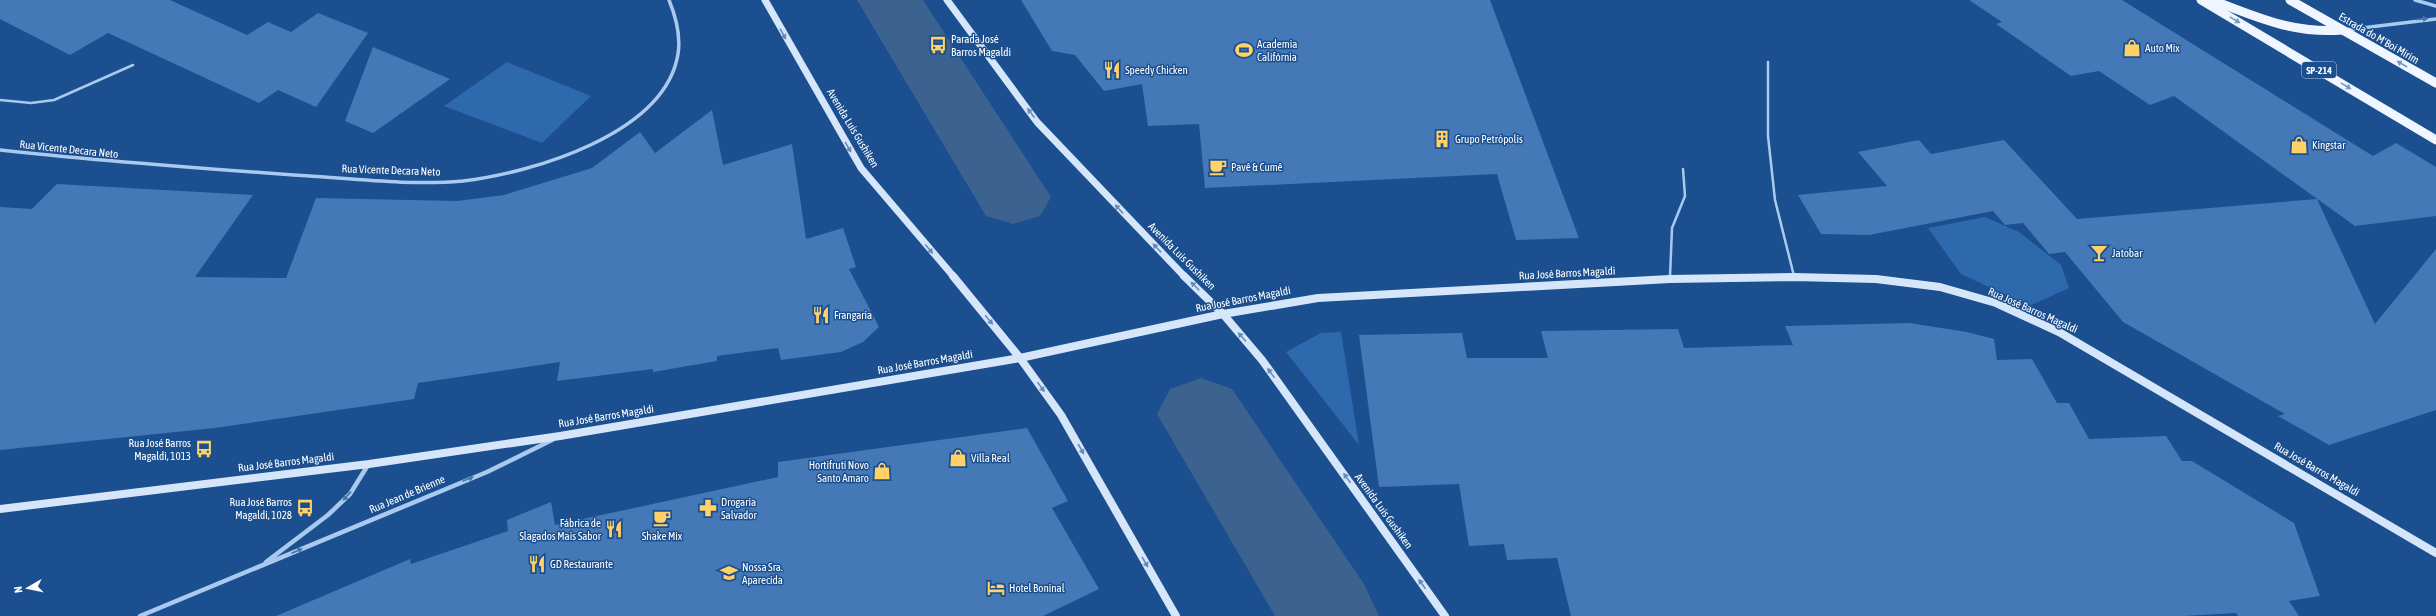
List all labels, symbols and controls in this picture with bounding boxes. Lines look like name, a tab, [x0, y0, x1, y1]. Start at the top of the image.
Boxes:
street label: Estrada do M'Boi Mirim	[2337, 10, 2421, 66]
one-way arrow	[2229, 16, 2241, 23]
one-way arrow	[2416, 16, 2429, 23]
one-way arrow	[780, 28, 787, 40]
place label: Parada José Barros Magaldi	[951, 33, 1011, 58]
bus stop icon: Parada José Barros Magaldi	[928, 35, 948, 55]
place label: Academia Califórnia	[1257, 38, 1297, 63]
shop icon: Auto Mix	[2122, 38, 2142, 58]
sports icon: Academia Califórnia	[1234, 40, 1254, 60]
place label: Auto Mix	[2145, 42, 2180, 54]
restaurant icon: Speedy Chicken	[1102, 60, 1122, 80]
one-way arrow	[2396, 60, 2408, 67]
road number: SP-214	[2302, 62, 2336, 78]
place label: Speedy Chicken	[1125, 64, 1188, 76]
one-way arrow	[2340, 83, 2352, 90]
street label: Avenida Luis Gushiken	[825, 86, 881, 170]
one-way arrow	[1027, 108, 1035, 119]
building icon: Grupo Petrópolis	[1432, 129, 1452, 149]
place label: Grupo Petrópolis	[1455, 133, 1523, 145]
shop icon: Kingstar	[2289, 135, 2309, 155]
street label: Rua Vicente Decara Neto	[19, 138, 119, 160]
place label: Kingstar	[2312, 139, 2346, 151]
one-way arrow	[845, 141, 852, 153]
cafe icon: Pavê & Cumê	[1208, 157, 1228, 177]
place label: Pavê & Cumê	[1231, 161, 1283, 173]
street label: Rua Vicente Decara Neto	[341, 162, 441, 178]
one-way arrow	[1115, 203, 1124, 214]
street label: Avenida Luis Gushiken	[1146, 220, 1218, 292]
one-way arrow	[924, 243, 933, 254]
one-way arrow	[1152, 243, 1161, 253]
bar icon: Jatobar	[2089, 243, 2109, 263]
place label: Jatobar	[2112, 247, 2143, 259]
street label: Rua José Barros Magaldi	[1518, 264, 1616, 282]
one-way arrow	[1190, 282, 1200, 291]
street label: Rua José Barros Magaldi	[1194, 284, 1292, 314]
street label: Rua José Barros Magaldi	[1986, 285, 2080, 335]
restaurant icon: Frangaria	[811, 305, 831, 325]
place label: Frangaria	[834, 309, 872, 321]
one-way arrow	[985, 315, 994, 326]
one-way arrow	[1238, 332, 1247, 342]
street label: Rua José Barros Magaldi	[876, 348, 974, 376]
one-way arrow	[1267, 367, 1275, 378]
one-way arrow	[1037, 381, 1045, 392]
street label: Rua José Barros Magaldi	[557, 403, 655, 429]
place label: Rua José Barros Magaldi, 1013	[129, 437, 191, 462]
bus stop icon: Rua José Barros Magaldi, 1013	[194, 439, 214, 459]
street label: Rua José Barros Magaldi	[2272, 440, 2362, 498]
one-way arrow	[1077, 443, 1084, 455]
shop icon: Villa Real	[948, 448, 968, 468]
street label: Rua José Barros Magaldi	[237, 450, 335, 474]
place label: Villa Real	[971, 452, 1010, 464]
place label: Hortifruti Novo Santo Amaro	[809, 459, 869, 484]
shop icon: Hortifruti Novo Santo Amaro	[872, 461, 892, 481]
street label: Avenida Luis Gushiken	[1353, 471, 1415, 551]
street label: Rua Jean de Brienne	[367, 473, 447, 515]
one-way arrow	[1342, 473, 1351, 484]
one-way arrow	[463, 476, 475, 482]
one-way arrow	[343, 491, 352, 501]
place label: Rua José Barros Magaldi, 1028	[230, 496, 292, 521]
place label: Drogaria Salvador	[721, 496, 757, 521]
bus stop icon: Rua José Barros Magaldi, 1028	[295, 498, 315, 518]
pharmacy icon: Drogaria Salvador	[698, 498, 718, 518]
cafe icon: Shake Mix	[652, 508, 672, 528]
place label: Fábrica de Slagados Mais Sabor	[519, 517, 602, 542]
restaurant icon: Fábrica de Slagados Mais Sabor	[604, 519, 624, 539]
place label: Shake Mix	[642, 530, 683, 542]
one-way arrow	[291, 548, 303, 554]
restaurant icon: GD Restaurante	[527, 554, 547, 574]
one-way arrow	[1142, 556, 1149, 568]
place label: GD Restaurante	[550, 558, 613, 570]
place label: Nossa Sra. Aparecida	[742, 561, 783, 586]
school or university icon: Nossa Sra. Aparecida	[719, 563, 739, 583]
north arrow	[8, 568, 48, 608]
hotel icon: Hotel Boninal	[986, 578, 1006, 598]
one-way arrow	[1418, 579, 1426, 590]
place label: Hotel Boninal	[1009, 582, 1065, 594]
text: N	[12, 585, 25, 594]

